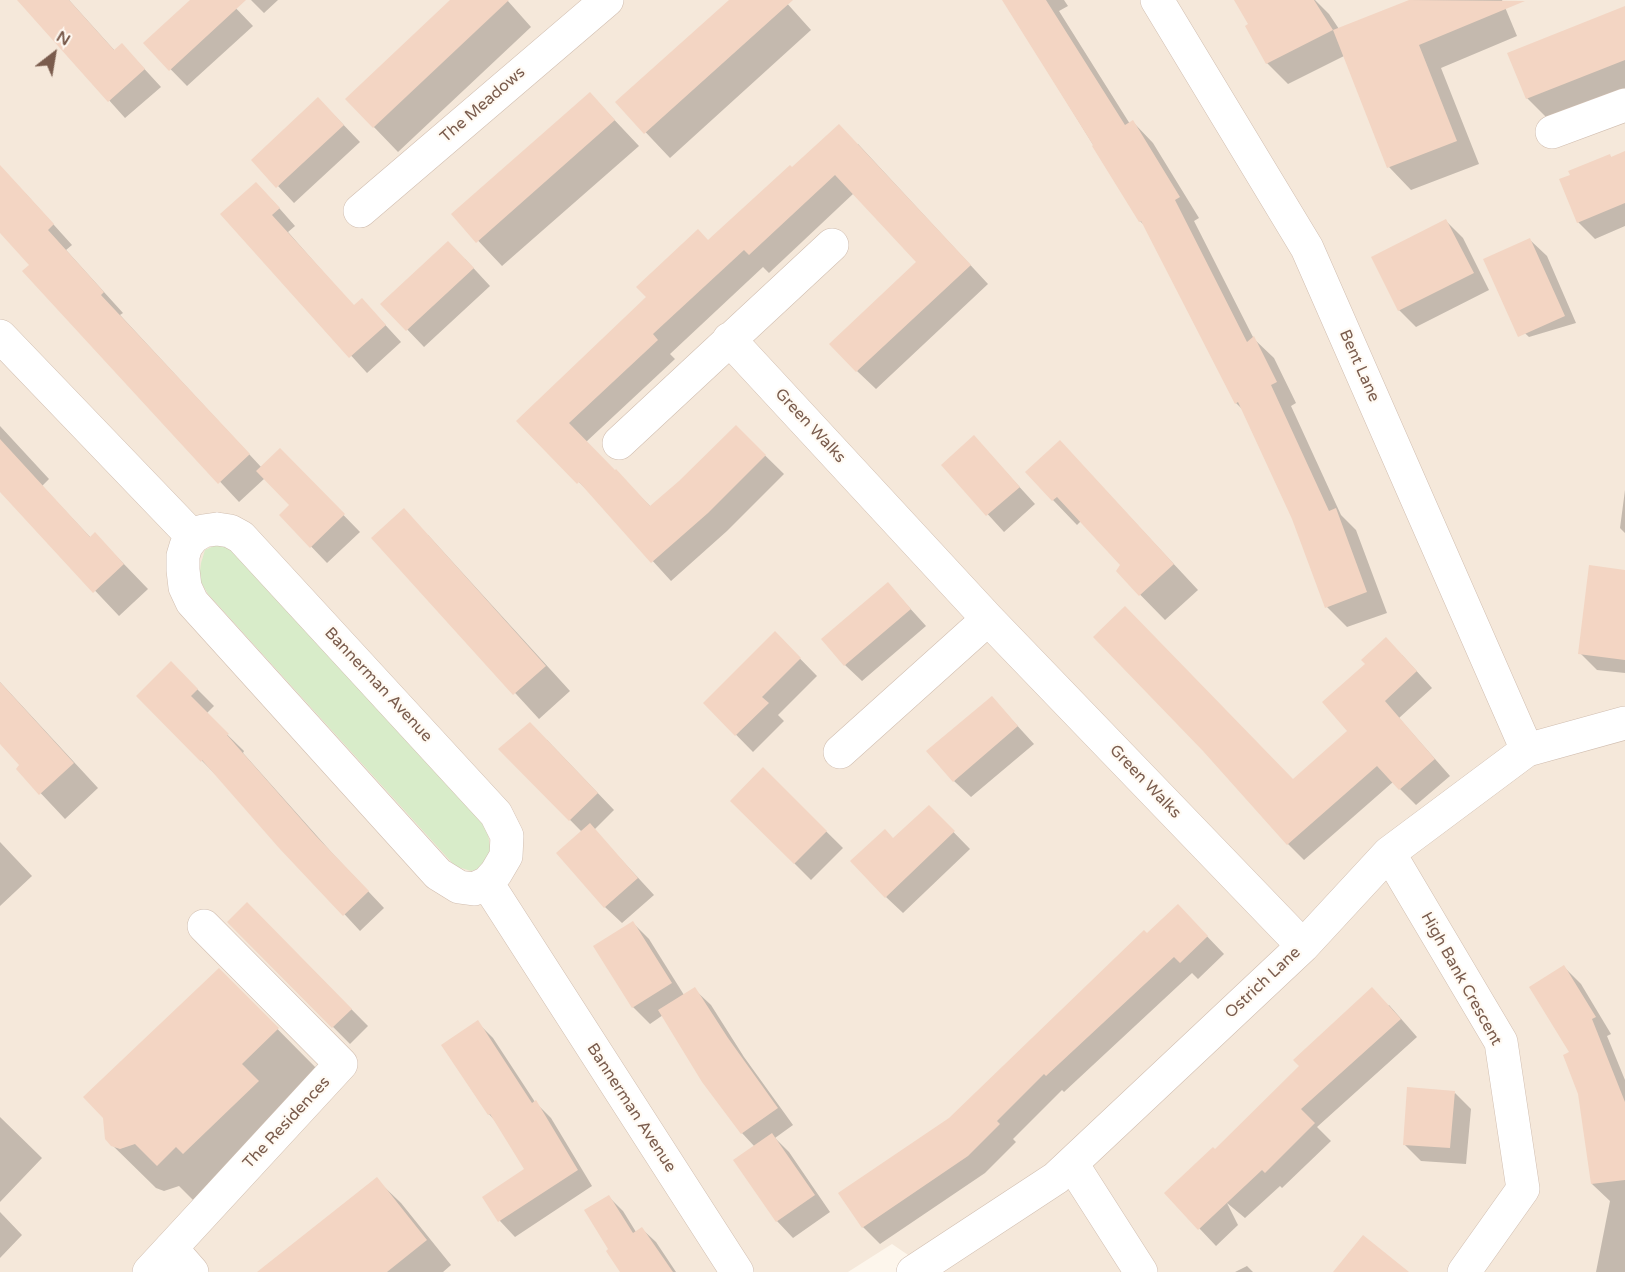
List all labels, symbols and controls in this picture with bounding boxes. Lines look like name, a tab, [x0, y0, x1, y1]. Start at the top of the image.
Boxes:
north arrow	[24, 24, 84, 84]
text: N	[53, 27, 74, 50]
street label: The Meadows	[437, 63, 529, 147]
street label: Bent Lane	[1335, 327, 1383, 405]
street label: Green Walks	[771, 385, 849, 467]
street label: Bannerman Avenue	[320, 624, 436, 746]
street label: Green Walks	[1105, 741, 1185, 823]
street label: High Bank Crescent	[1416, 909, 1506, 1049]
street label: Ostrich Lane	[1221, 943, 1305, 1023]
street label: Bannerman Avenue	[582, 1040, 680, 1176]
street label: The Residences	[239, 1073, 335, 1173]

